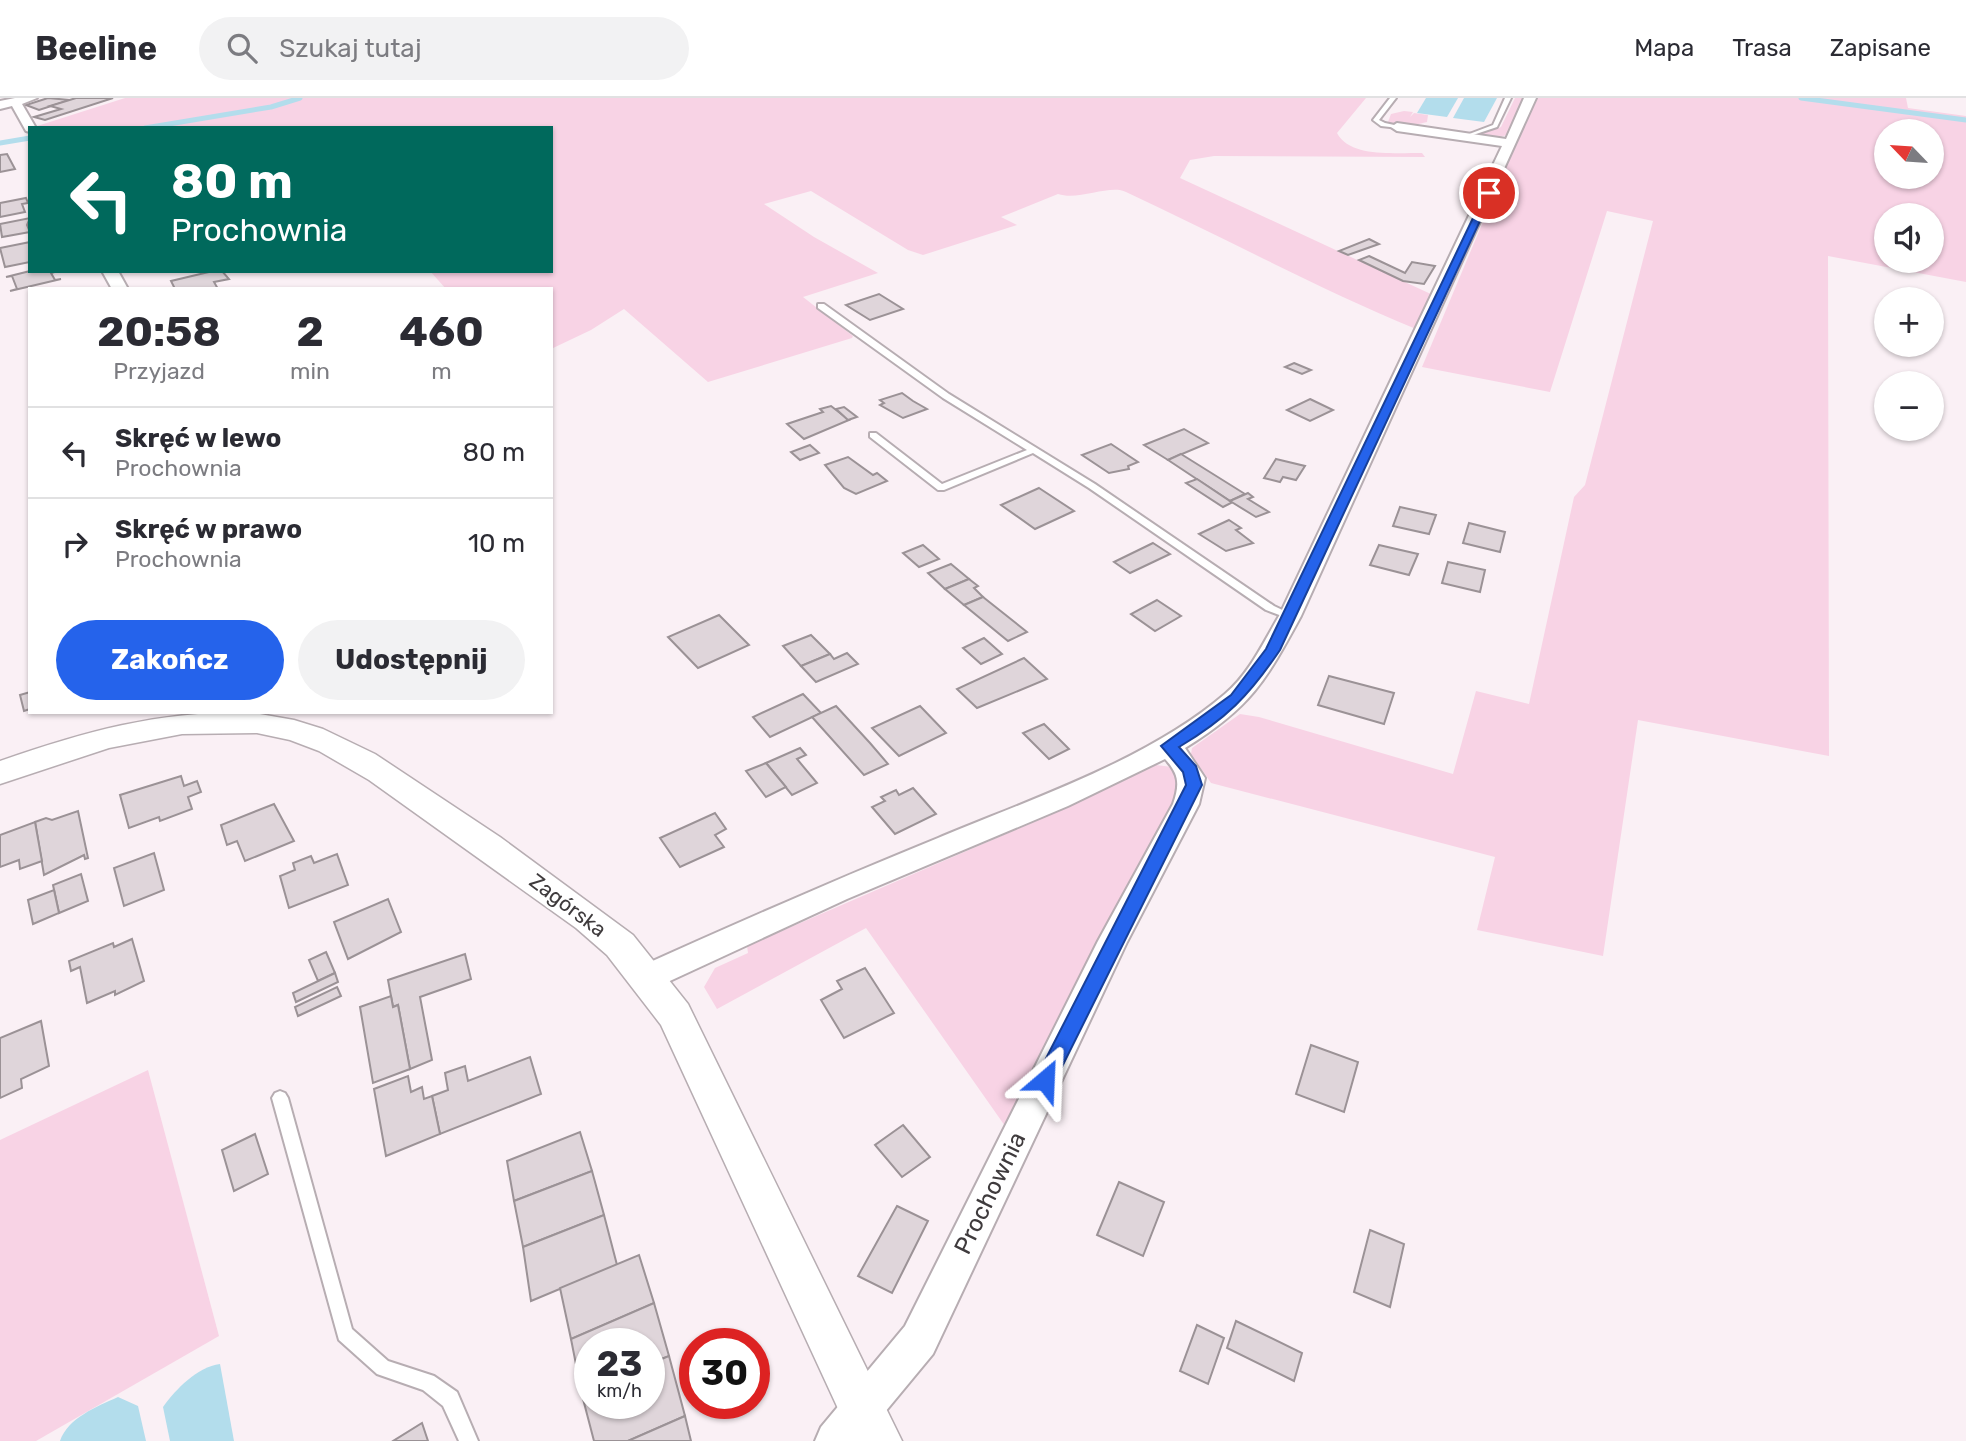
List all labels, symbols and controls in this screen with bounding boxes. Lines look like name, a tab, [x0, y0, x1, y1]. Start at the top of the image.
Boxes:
search box	[199, 17, 689, 80]
text: Beeline	[35, 29, 157, 68]
icon: search	[223, 29, 261, 67]
text: Szukaj tutaj	[279, 33, 422, 64]
text: Mapa	[1634, 34, 1694, 62]
text: Trasa	[1732, 34, 1792, 62]
text: Zapisane	[1830, 34, 1931, 62]
north arrow	[1874, 119, 1944, 189]
map controls	[1874, 119, 1944, 441]
text: 80 m	[171, 152, 293, 210]
icon: left	[56, 154, 147, 245]
pin	[1459, 163, 1519, 223]
icon: arrive	[1470, 174, 1508, 212]
button: sound	[1874, 203, 1944, 273]
text: Prochownia	[171, 211, 347, 249]
button: +	[1874, 287, 1944, 357]
text: 20:58	[97, 307, 221, 357]
text: 2	[296, 307, 324, 357]
text: 460	[399, 307, 484, 357]
text: Przyjazd	[113, 357, 205, 385]
text: min	[290, 357, 330, 385]
text: m	[431, 357, 452, 385]
button: −	[1874, 371, 1944, 441]
text: Skręć w lewo	[115, 423, 281, 454]
icon: left	[56, 434, 94, 472]
text: 80 m	[462, 437, 525, 468]
text: Prochownia	[115, 454, 242, 482]
text: Skręć w prawo	[115, 514, 302, 545]
icon: right	[56, 525, 94, 563]
text: 10 m	[468, 528, 525, 559]
text: Prochownia	[115, 545, 242, 573]
button: Zakończ	[56, 620, 284, 700]
button: Udostępnij	[298, 620, 525, 700]
street label: Zagórska	[525, 868, 611, 942]
position arrow	[1008, 1043, 1082, 1117]
street label: Prochownia	[948, 1127, 1032, 1259]
speed limit sign: 30	[679, 1328, 770, 1419]
text: 23	[597, 1343, 642, 1385]
text: km/h	[597, 1380, 642, 1402]

